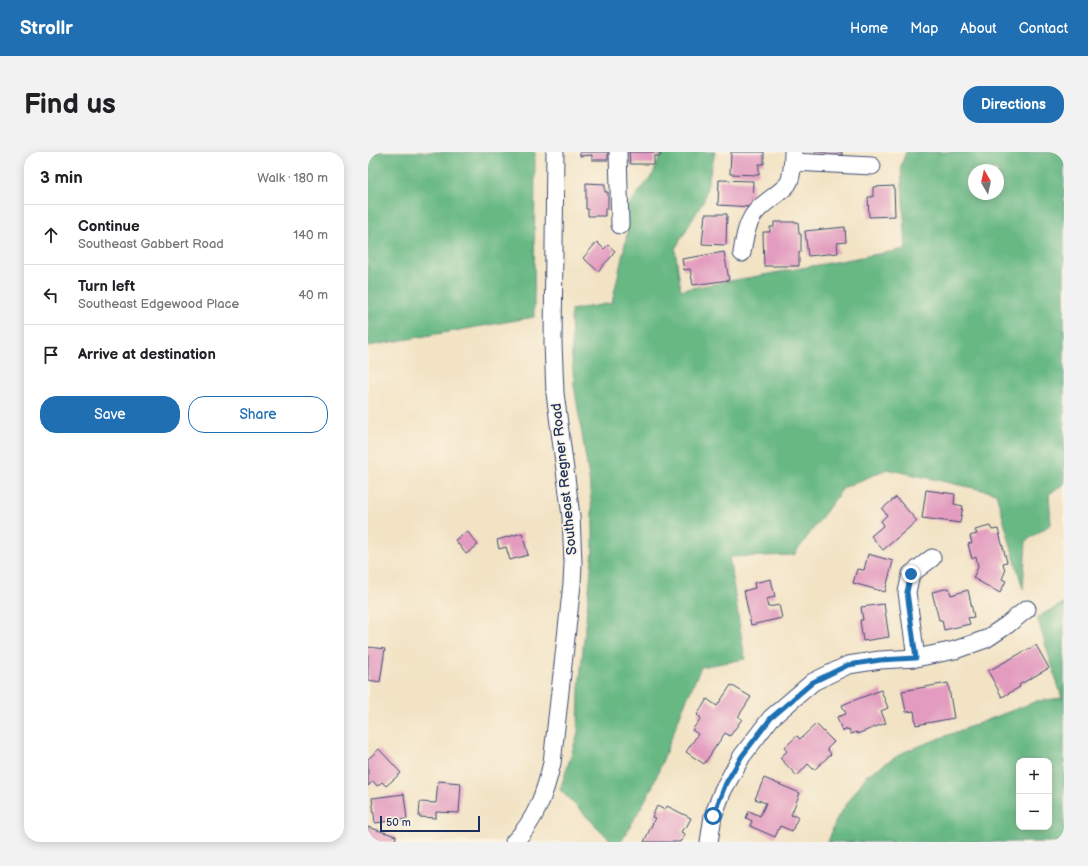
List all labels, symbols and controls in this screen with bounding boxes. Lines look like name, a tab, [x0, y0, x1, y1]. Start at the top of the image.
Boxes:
text: Strollr	[20, 17, 73, 40]
text: Home	[850, 20, 888, 37]
text: Map	[910, 20, 938, 37]
text: About	[960, 20, 997, 37]
text: Contact	[1019, 20, 1068, 37]
button: Directions	[963, 86, 1064, 123]
text: Find us	[24, 88, 116, 121]
north arrow	[968, 164, 1004, 200]
text: 3 min	[40, 168, 83, 188]
text: Walk · 180 m	[257, 170, 328, 186]
text: Continue	[78, 217, 140, 236]
icon: ahead	[40, 224, 62, 246]
text: 140 m	[293, 227, 328, 243]
text: Southeast Gabbert Road	[78, 236, 224, 252]
text: Turn left	[78, 277, 135, 296]
icon: left	[40, 284, 62, 306]
text: 40 m	[298, 287, 328, 303]
text: Southeast Edgewood Place	[78, 296, 239, 312]
icon: arrive	[40, 344, 62, 366]
text: Arrive at destination	[78, 345, 216, 364]
button: Save	[40, 396, 180, 433]
button: Share	[188, 396, 328, 433]
street label: Southeast Regner Road	[548, 402, 580, 556]
route end	[902, 565, 920, 583]
map controls	[1016, 758, 1052, 830]
button: +	[1016, 758, 1052, 794]
button: −	[1016, 794, 1052, 830]
route start	[704, 807, 722, 825]
scale bar	[380, 814, 480, 833]
text: 50 m	[386, 816, 411, 829]

